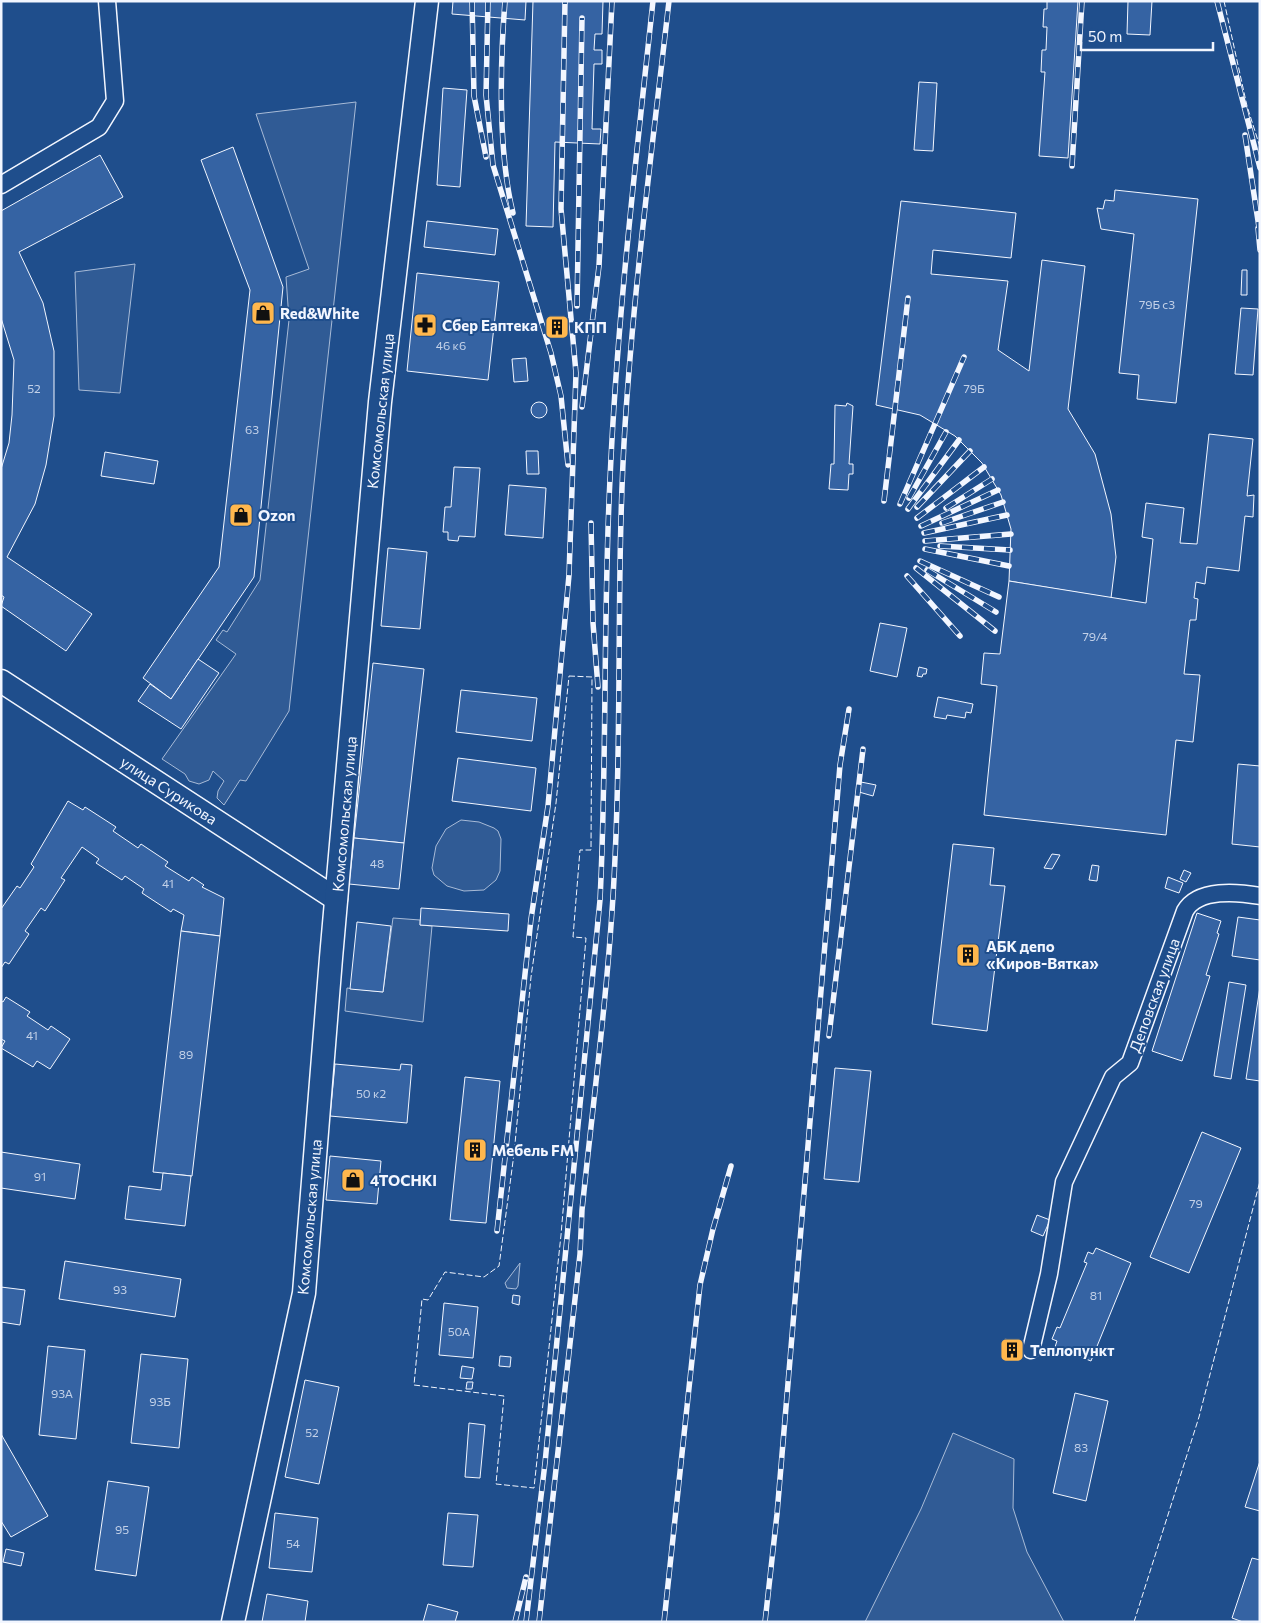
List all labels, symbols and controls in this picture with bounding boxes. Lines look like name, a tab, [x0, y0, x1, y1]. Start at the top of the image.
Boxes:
scale bar	[1081, 20, 1214, 52]
text: 50 m	[1088, 27, 1122, 45]
house number: 79Б с3	[1139, 297, 1175, 311]
shop icon: Red&White	[250, 300, 276, 326]
place label: Red&White	[280, 304, 359, 322]
pharmacy icon: Сбер Еаптека	[412, 312, 438, 338]
building icon: КПП	[544, 314, 570, 340]
place label: Сбер Еаптека	[442, 316, 538, 334]
place label: КПП	[574, 318, 607, 336]
street label: Комсомольская улица	[363, 332, 397, 490]
house number: 46 к6	[436, 338, 466, 352]
house number: 52	[27, 381, 41, 395]
house number: 79Б	[963, 381, 985, 395]
house number: 63	[245, 422, 259, 436]
shop icon: Ozon	[228, 502, 254, 528]
place label: Ozon	[258, 506, 296, 524]
house number: 79/4	[1083, 629, 1107, 643]
street label: Комсомольская улица	[328, 735, 360, 893]
street label: улица Сурикова	[117, 752, 221, 828]
house number: 48	[370, 856, 384, 870]
house number: 41	[162, 876, 174, 890]
street label: Деповская улица	[1125, 935, 1183, 1055]
place label: АБК депо «Киров-Вятка»	[986, 937, 1099, 972]
building icon: АБК депо «Киров-Вятка»	[955, 942, 981, 968]
house number: 41	[26, 1028, 38, 1042]
house number: 89	[179, 1047, 193, 1061]
house number: 50 к2	[356, 1086, 386, 1100]
building icon: Мебель FM	[462, 1137, 488, 1163]
street label: Комсомольская улица	[293, 1138, 325, 1296]
place label: Мебель FM	[492, 1141, 574, 1159]
shop icon: 4TOCHKI	[340, 1167, 366, 1193]
house number: 91	[34, 1169, 46, 1183]
place label: 4TOCHKI	[370, 1171, 437, 1189]
house number: 79	[1189, 1196, 1203, 1210]
house number: 93	[113, 1282, 127, 1296]
house number: 81	[1090, 1288, 1102, 1302]
house number: 50А	[448, 1324, 470, 1338]
building icon: Теплопункт	[999, 1337, 1025, 1363]
place label: Теплопункт	[1030, 1341, 1114, 1359]
house number: 93А	[51, 1386, 73, 1400]
house number: 93Б	[149, 1394, 171, 1408]
house number: 52	[305, 1425, 319, 1439]
house number: 83	[1074, 1440, 1088, 1454]
house number: 95	[115, 1522, 129, 1536]
house number: 54	[286, 1536, 300, 1550]

